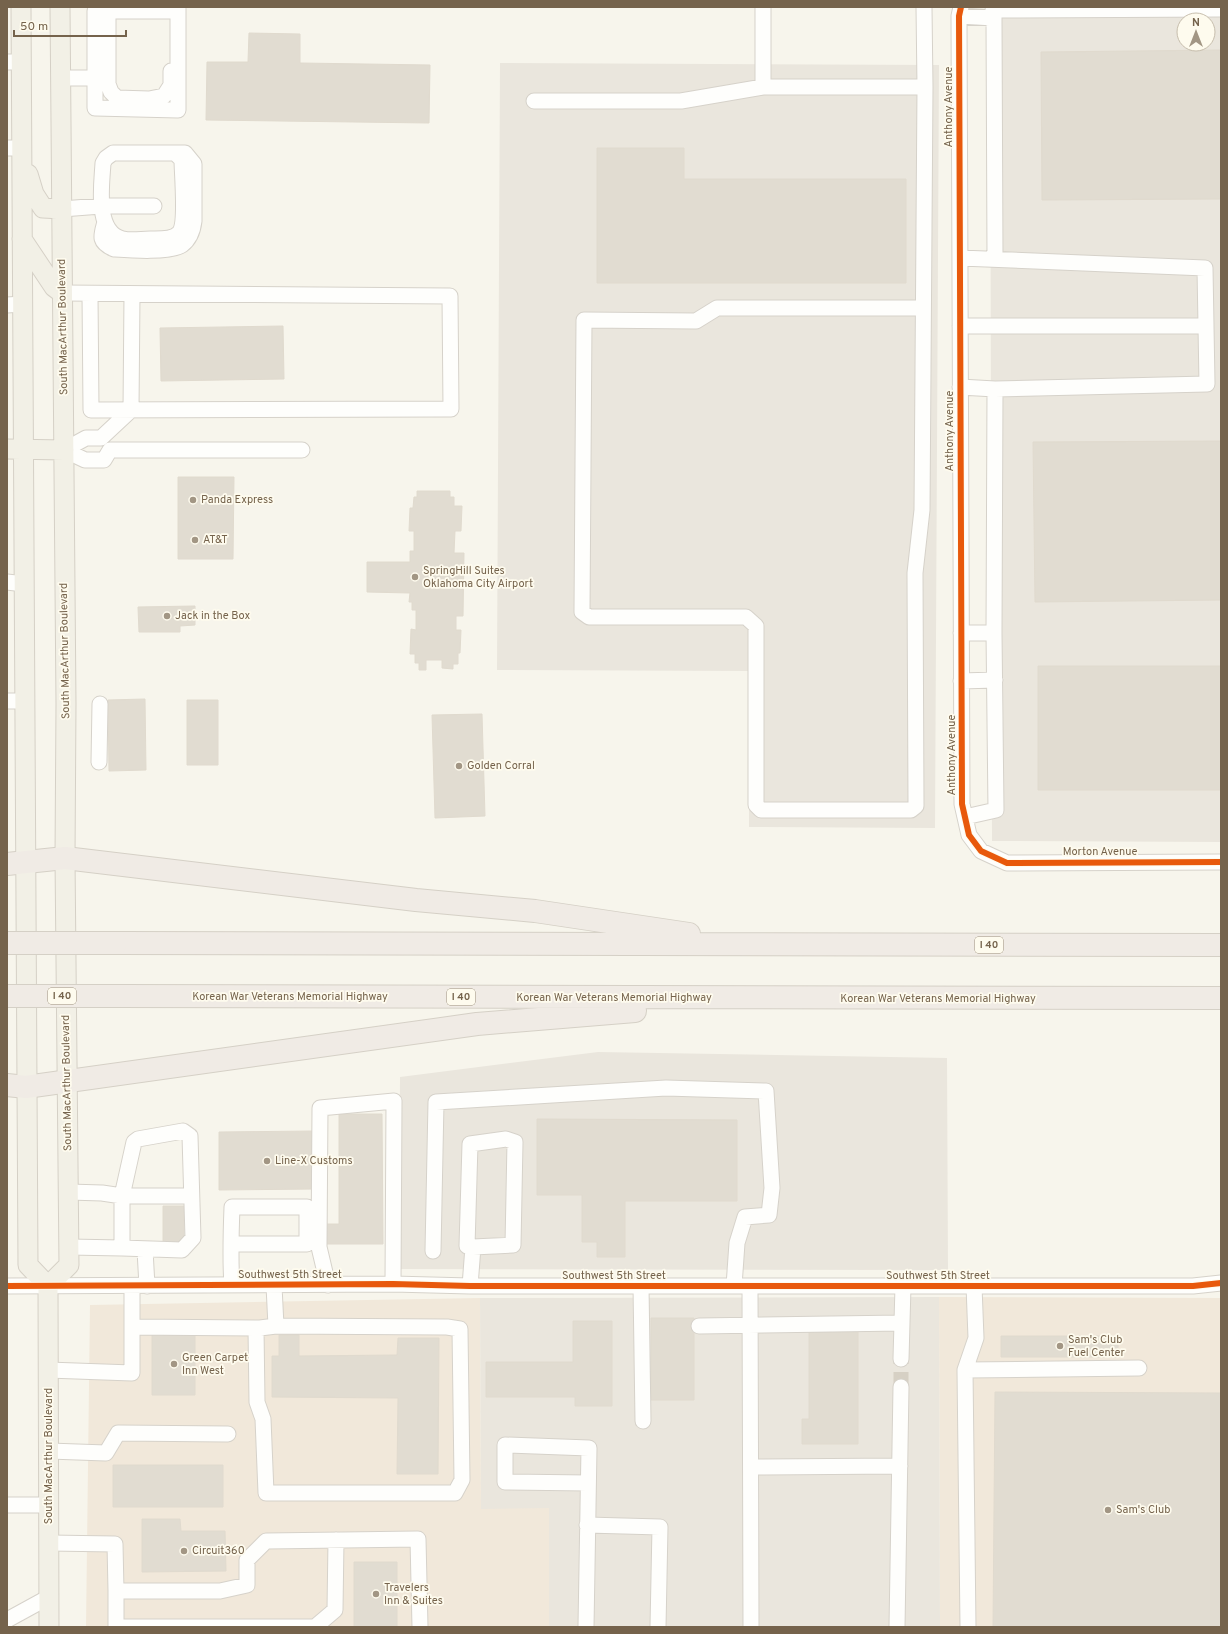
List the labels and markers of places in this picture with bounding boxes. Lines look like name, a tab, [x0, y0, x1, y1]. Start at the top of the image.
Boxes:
place label: Panda Express	[201, 493, 273, 507]
marker: Panda Express	[188, 495, 198, 505]
place label: AT&T	[203, 533, 228, 547]
marker: AT&T	[190, 535, 200, 545]
place label: SpringHill Suites Oklahoma City Airport	[423, 564, 533, 591]
marker: SpringHill Suites Oklahoma City Airport	[410, 572, 420, 582]
place label: Jack in the Box	[175, 609, 250, 623]
marker: Jack in the Box	[162, 611, 172, 621]
place label: Golden Corral	[467, 759, 535, 773]
marker: Golden Corral	[454, 761, 464, 771]
place label: Line-X Customs	[275, 1154, 353, 1168]
marker: Line-X Customs	[262, 1156, 272, 1166]
place label: Sam's Club Fuel Center	[1068, 1333, 1126, 1360]
marker: Sam's Club Fuel Center	[1055, 1341, 1065, 1351]
place label: Green Carpet Inn West	[182, 1351, 248, 1378]
marker: Green Carpet Inn West	[169, 1359, 179, 1369]
place label: Sam's Club	[1116, 1503, 1170, 1517]
marker: Sam's Club	[1103, 1505, 1113, 1515]
place label: Circuit360	[192, 1544, 245, 1558]
marker: Circuit360	[179, 1546, 189, 1556]
place label: Travelers Inn & Suites	[384, 1581, 443, 1608]
marker: Travelers Inn & Suites	[371, 1589, 381, 1599]

